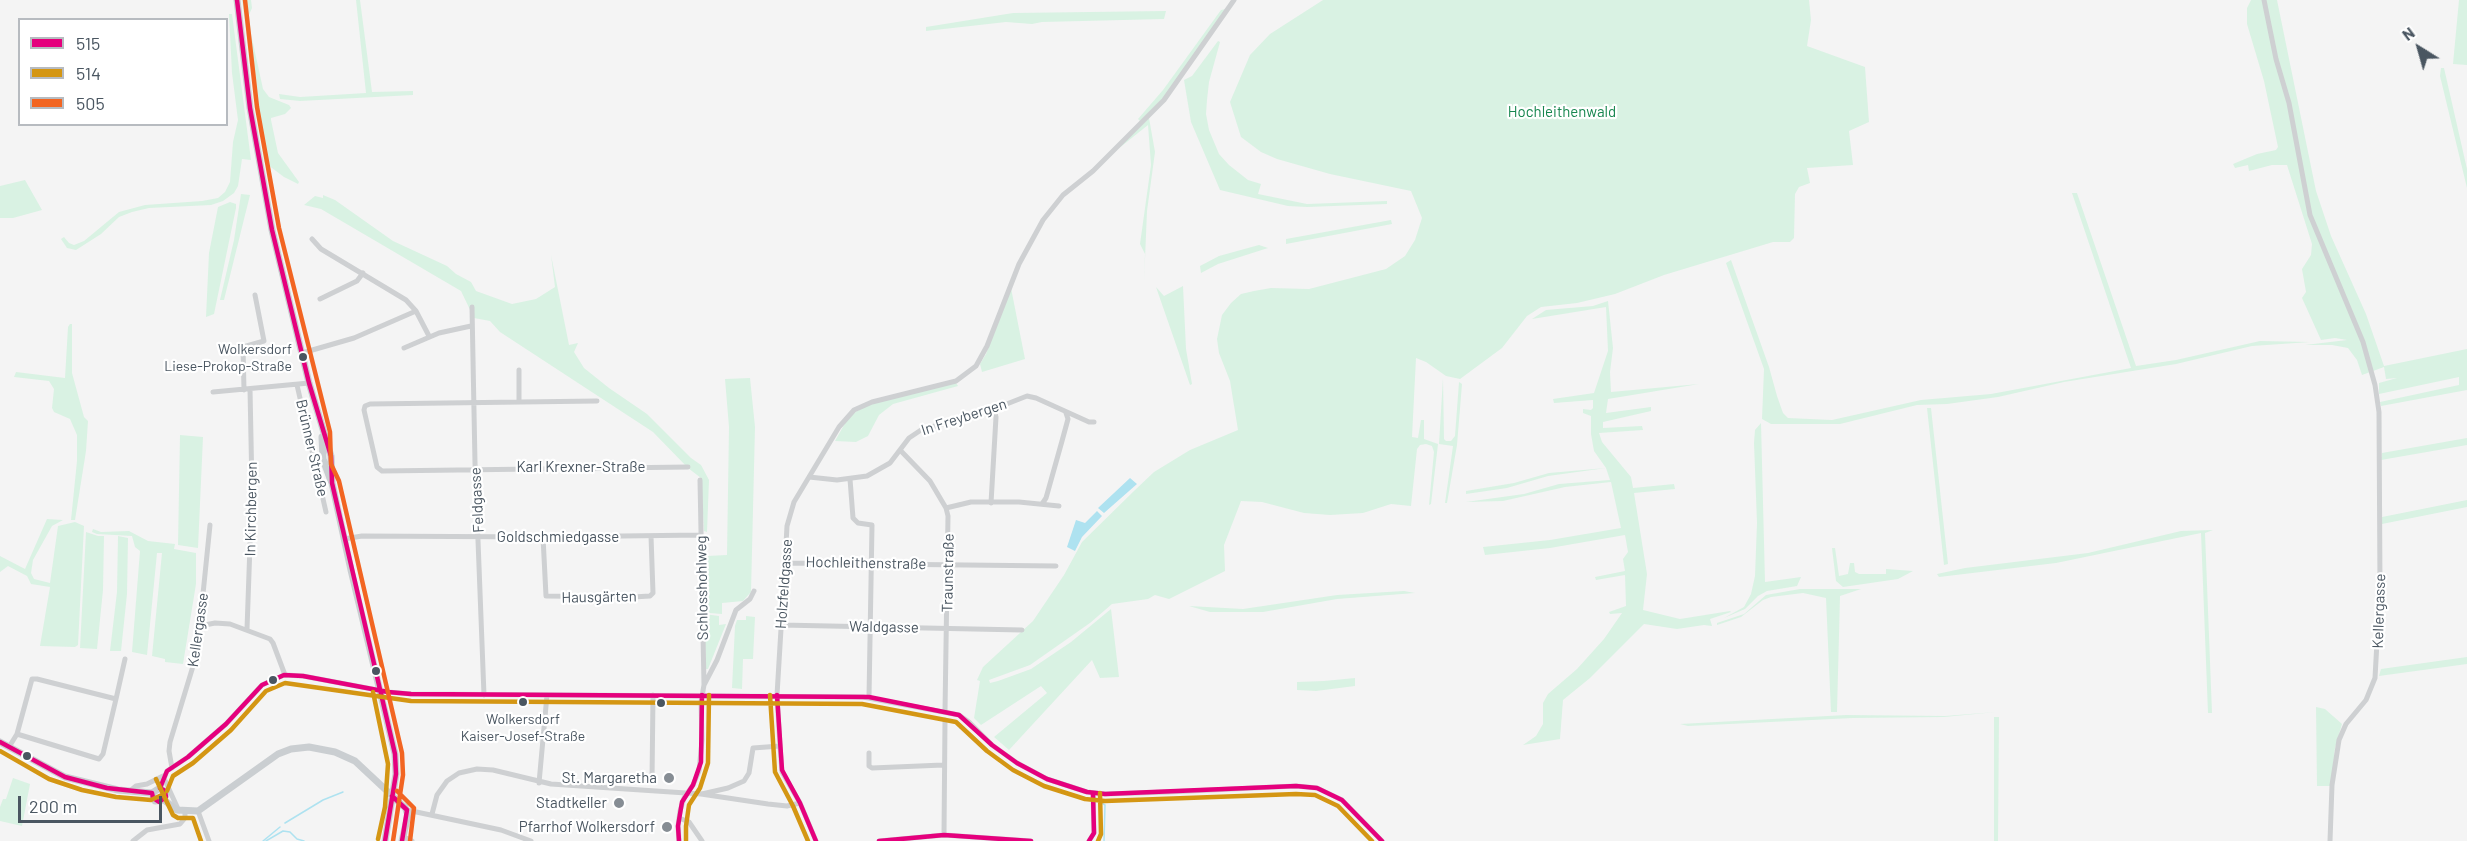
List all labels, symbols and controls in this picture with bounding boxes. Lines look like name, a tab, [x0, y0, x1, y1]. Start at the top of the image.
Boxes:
legend	[18, 18, 228, 126]
north arrow	[2389, 18, 2449, 78]
text: N	[2398, 22, 2418, 44]
text: 515	[76, 32, 100, 54]
text: 514	[76, 62, 101, 84]
text: 505	[76, 92, 105, 114]
park label: Hochleithenwald	[1508, 103, 1616, 121]
place label: Wolkersdorf Liese-Prokop-Straße	[164, 341, 292, 374]
marker: Wolkersdorf Liese-Prokop-Straße	[297, 351, 309, 363]
street label: In Freybergen	[919, 395, 1009, 439]
street label: Brünner Straße	[292, 398, 332, 498]
street label: Karl Krexner-Straße	[516, 458, 646, 476]
street label: In Kirchbergen	[241, 462, 261, 556]
street label: Feldgasse	[466, 467, 488, 533]
street label: Goldschmiedgasse	[497, 528, 619, 546]
street label: Traunstraße	[938, 533, 958, 613]
street label: Schlosshohlweg	[692, 535, 712, 641]
street label: Holzfeldgasse	[772, 538, 796, 630]
street label: Hochleithenstraße	[805, 553, 927, 573]
street label: Kellergasse	[2369, 573, 2389, 649]
street label: Hausgärten	[561, 587, 637, 607]
street label: Kellergasse	[184, 592, 212, 668]
street label: Waldgasse	[849, 617, 919, 637]
unlabelled marker	[370, 665, 382, 677]
unlabelled marker	[267, 674, 279, 686]
marker: Wolkersdorf Kaiser-Josef-Straße	[517, 696, 529, 708]
unlabelled marker	[655, 697, 667, 709]
place label: Wolkersdorf Kaiser-Josef-Straße	[461, 711, 585, 744]
unlabelled marker	[21, 750, 33, 762]
place label: St. Margaretha	[562, 769, 657, 787]
marker: St. Margaretha	[662, 771, 676, 785]
scale bar	[21, 784, 165, 822]
place label: Stadtkeller	[536, 794, 607, 812]
text: 200 m	[29, 795, 77, 817]
marker: Stadtkeller	[612, 796, 626, 810]
place label: Pfarrhof Wolkersdorf	[519, 818, 655, 836]
marker: Pfarrhof Wolkersdorf	[660, 820, 674, 834]

